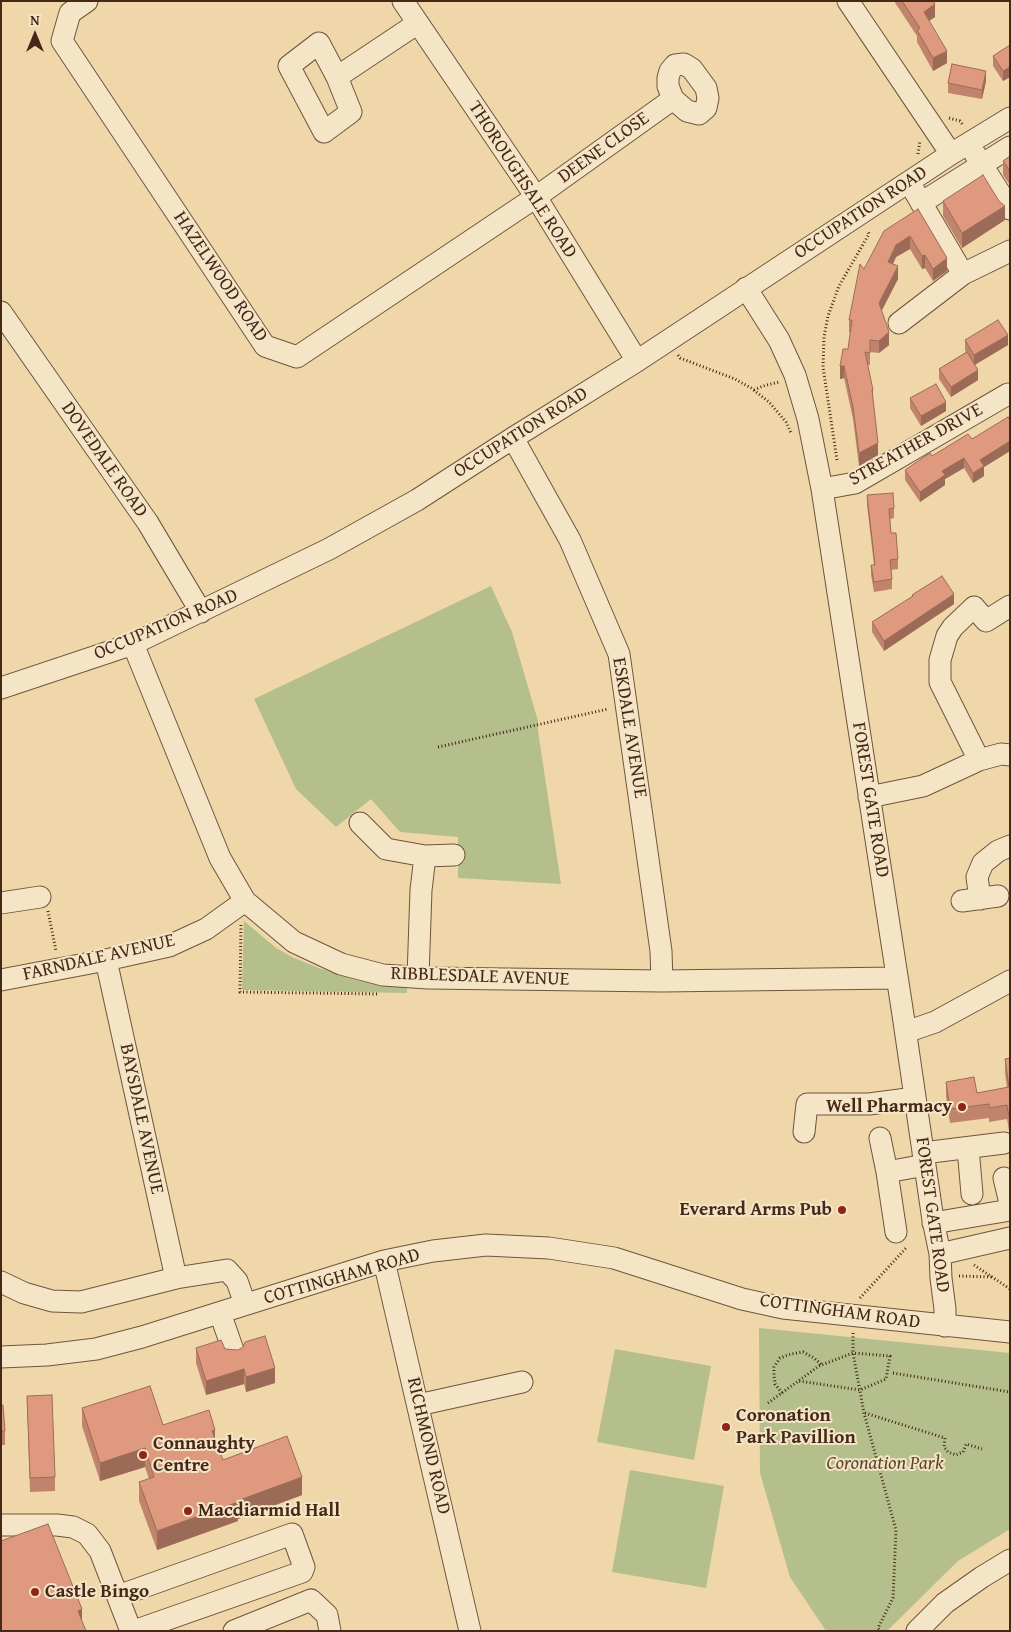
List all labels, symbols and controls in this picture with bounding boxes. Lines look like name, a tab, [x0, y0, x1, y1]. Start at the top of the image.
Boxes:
north arrow	[10, 10, 60, 60]
text: N	[30, 10, 40, 30]
street label: THOROUGHSALE ROAD	[463, 97, 581, 263]
street label: DEENE CLOSE	[554, 107, 654, 189]
street label: OCCUPATION ROAD	[790, 161, 932, 265]
street label: HAZELWOOD ROAD	[168, 208, 272, 346]
street label: OCCUPATION ROAD	[450, 383, 592, 483]
street label: DOVEDALE ROAD	[56, 398, 152, 522]
street label: STREATHER DRIVE	[845, 399, 987, 491]
street label: OCCUPATION ROAD	[91, 584, 241, 666]
street label: ESKDALE AVENUE	[607, 656, 651, 800]
street label: FOREST GATE ROAD	[846, 721, 894, 879]
street label: FARNDALE AVENUE	[21, 929, 177, 987]
street label: RIBBLESDALE AVENUE	[390, 962, 570, 992]
street label: BAYSDALE AVENUE	[114, 1042, 168, 1196]
place label: Well Pharmacy	[826, 1096, 952, 1118]
marker: Well Pharmacy	[956, 1101, 968, 1113]
street label: FOREST GATE ROAD	[910, 1136, 954, 1294]
place label: Everard Arms Pub	[679, 1199, 832, 1221]
marker: Everard Arms Pub	[836, 1204, 848, 1216]
street label: COTTINGHAM ROAD	[261, 1244, 423, 1310]
street label: COTTINGHAM ROAD	[758, 1289, 922, 1335]
street label: RICHMOND ROAD	[401, 1375, 455, 1517]
place label: Coronation Park Pavillion	[736, 1405, 856, 1449]
marker: Coronation Park Pavillion	[720, 1421, 732, 1433]
place label: Connaughty Centre	[153, 1433, 255, 1477]
marker: Connaughty Centre	[137, 1449, 149, 1461]
park label: Coronation Park	[826, 1453, 944, 1475]
place label: Macdiarmid Hall	[198, 1500, 340, 1522]
marker: Macdiarmid Hall	[182, 1505, 194, 1517]
place label: Castle Bingo	[45, 1581, 149, 1603]
marker: Castle Bingo	[29, 1586, 41, 1598]

